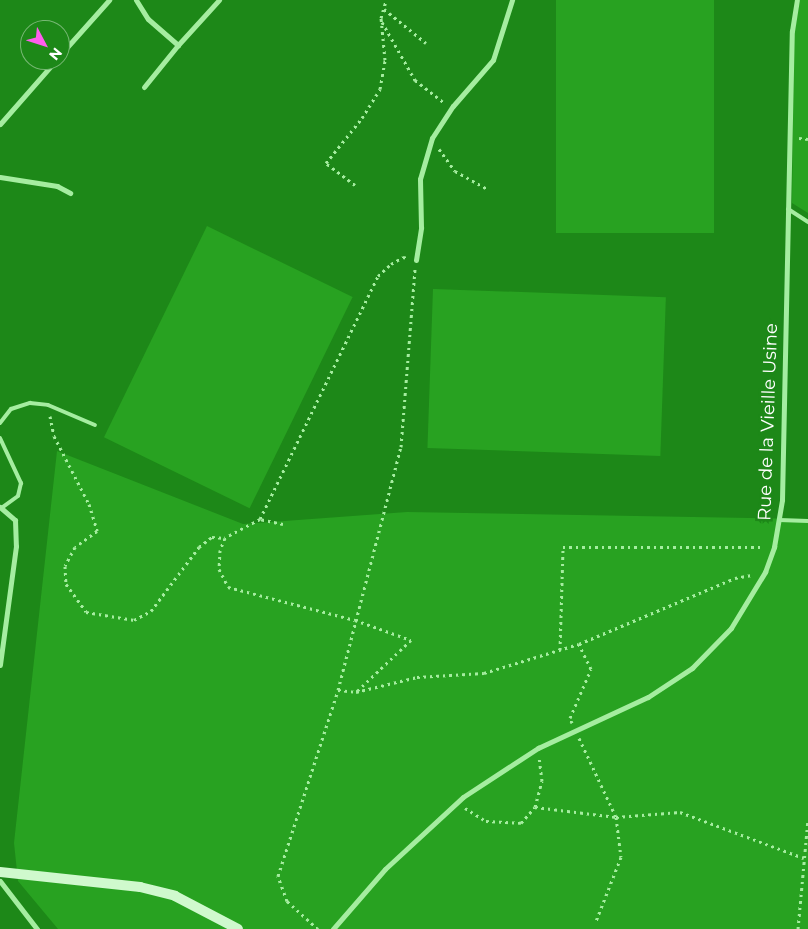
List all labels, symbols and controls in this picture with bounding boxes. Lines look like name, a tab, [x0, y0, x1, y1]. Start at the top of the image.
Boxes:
north arrow	[20, 20, 70, 70]
text: N	[45, 44, 66, 64]
street label: Rue de la Vieille Usine	[754, 323, 782, 521]

